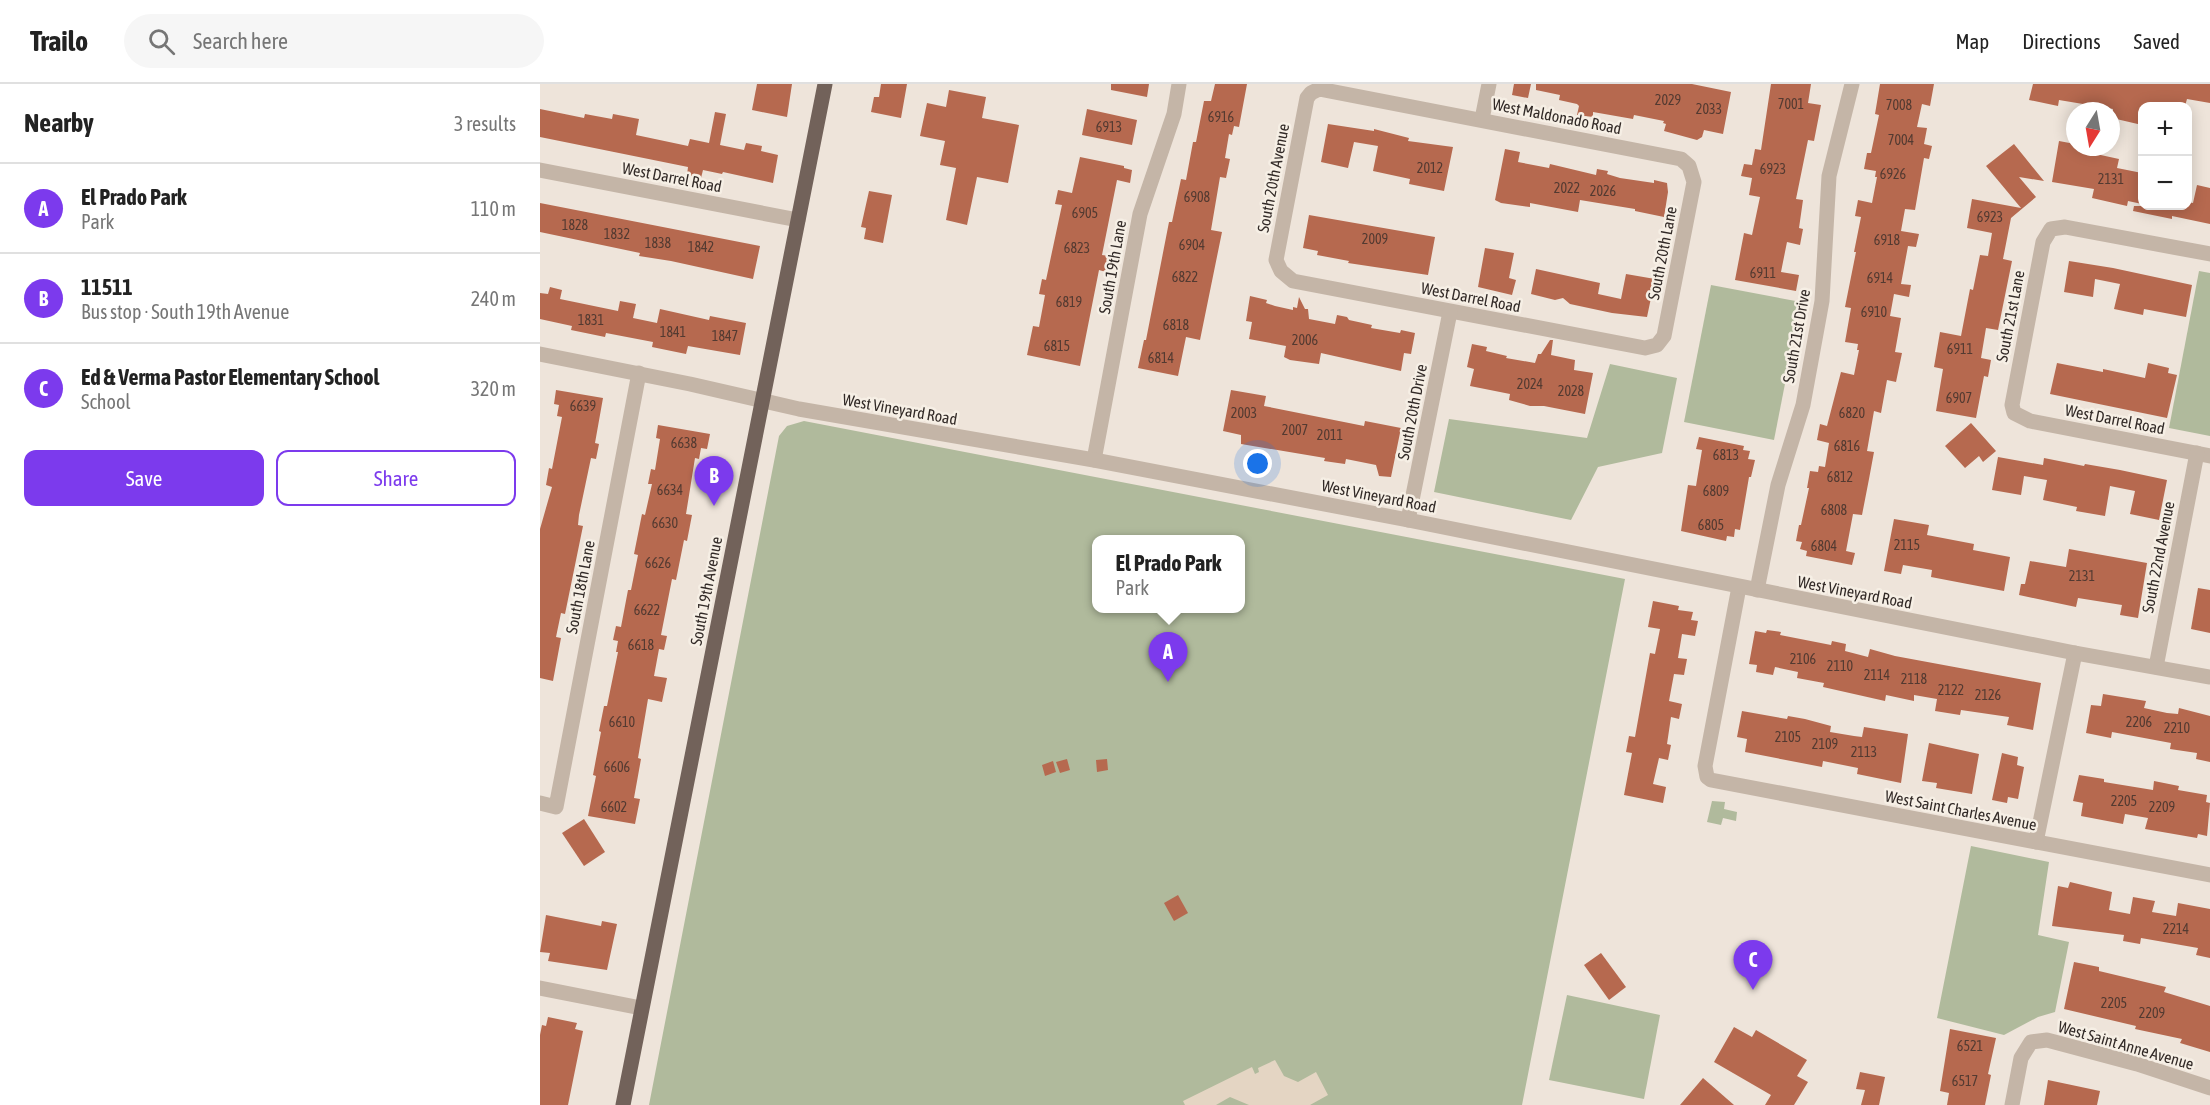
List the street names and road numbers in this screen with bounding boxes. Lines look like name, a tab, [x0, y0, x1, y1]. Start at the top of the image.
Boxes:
street label: West Maldonado Road	[1491, 95, 1623, 137]
street label: South 20th Avenue	[1254, 122, 1292, 234]
street label: West Darrel Road	[621, 159, 723, 195]
street label: South 20th Lane	[1644, 205, 1680, 301]
street label: South 19th Lane	[1095, 219, 1129, 315]
street label: South 21st Lane	[1992, 269, 2028, 363]
street label: West Darrel Road	[1420, 279, 1522, 315]
street label: South 21st Drive	[1779, 288, 1813, 384]
street label: South 20th Drive	[1394, 363, 1430, 461]
street label: West Vineyard Road	[841, 390, 959, 429]
street label: West Darrel Road	[2064, 401, 2166, 437]
street label: West Vineyard Road	[1320, 476, 1438, 517]
street label: South 22nd Avenue	[2138, 500, 2178, 614]
street label: South 19th Avenue	[687, 535, 725, 647]
street label: South 18th Lane	[562, 539, 598, 635]
street label: West Vineyard Road	[1796, 572, 1914, 613]
street label: West Saint Charles Avenue	[1884, 786, 2038, 834]
street label: West Saint Anne Avenue	[2056, 1017, 2196, 1073]

